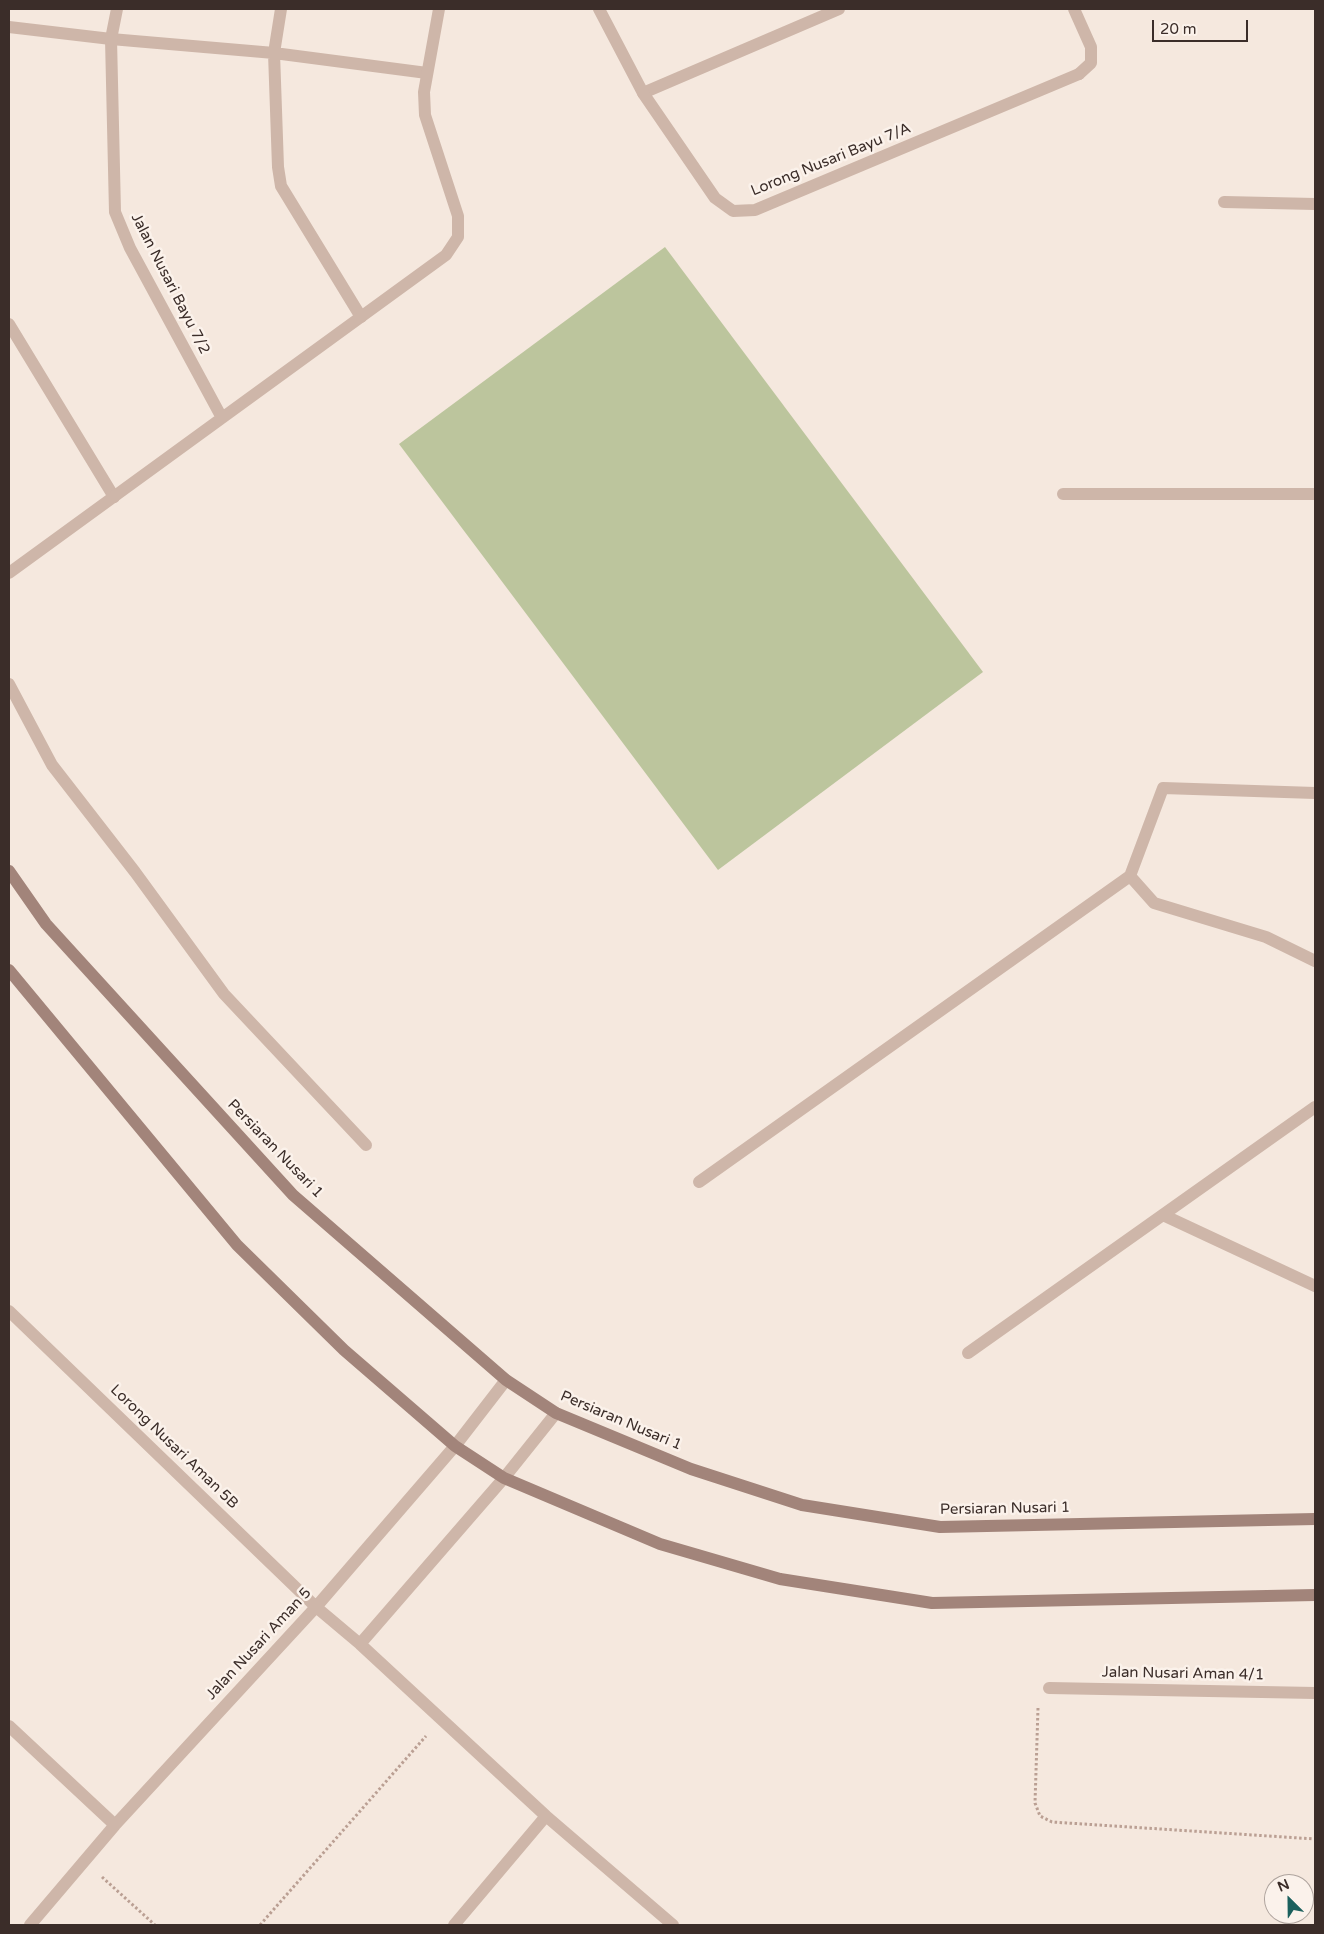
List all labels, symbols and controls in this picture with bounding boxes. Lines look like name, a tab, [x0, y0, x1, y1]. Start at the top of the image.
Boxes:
scale bar	[1154, 10, 1250, 42]
text: 20 m	[1160, 20, 1197, 38]
street label: Lorong Nusari Bayu 7/A	[748, 120, 914, 200]
street label: Jalan Nusari Bayu 7/2	[127, 211, 213, 357]
street label: Persiaran Nusari 1	[223, 1096, 327, 1202]
street label: Lorong Nusari Aman 5B	[106, 1381, 242, 1513]
street label: Persiaran Nusari 1	[558, 1387, 684, 1455]
street label: Persiaran Nusari 1	[940, 1499, 1070, 1519]
street label: Jalan Nusari Aman 5	[203, 1584, 315, 1704]
street label: Jalan Nusari Aman 4/1	[1102, 1664, 1264, 1684]
north arrow	[1264, 1874, 1314, 1924]
text: N	[1275, 1876, 1292, 1896]

